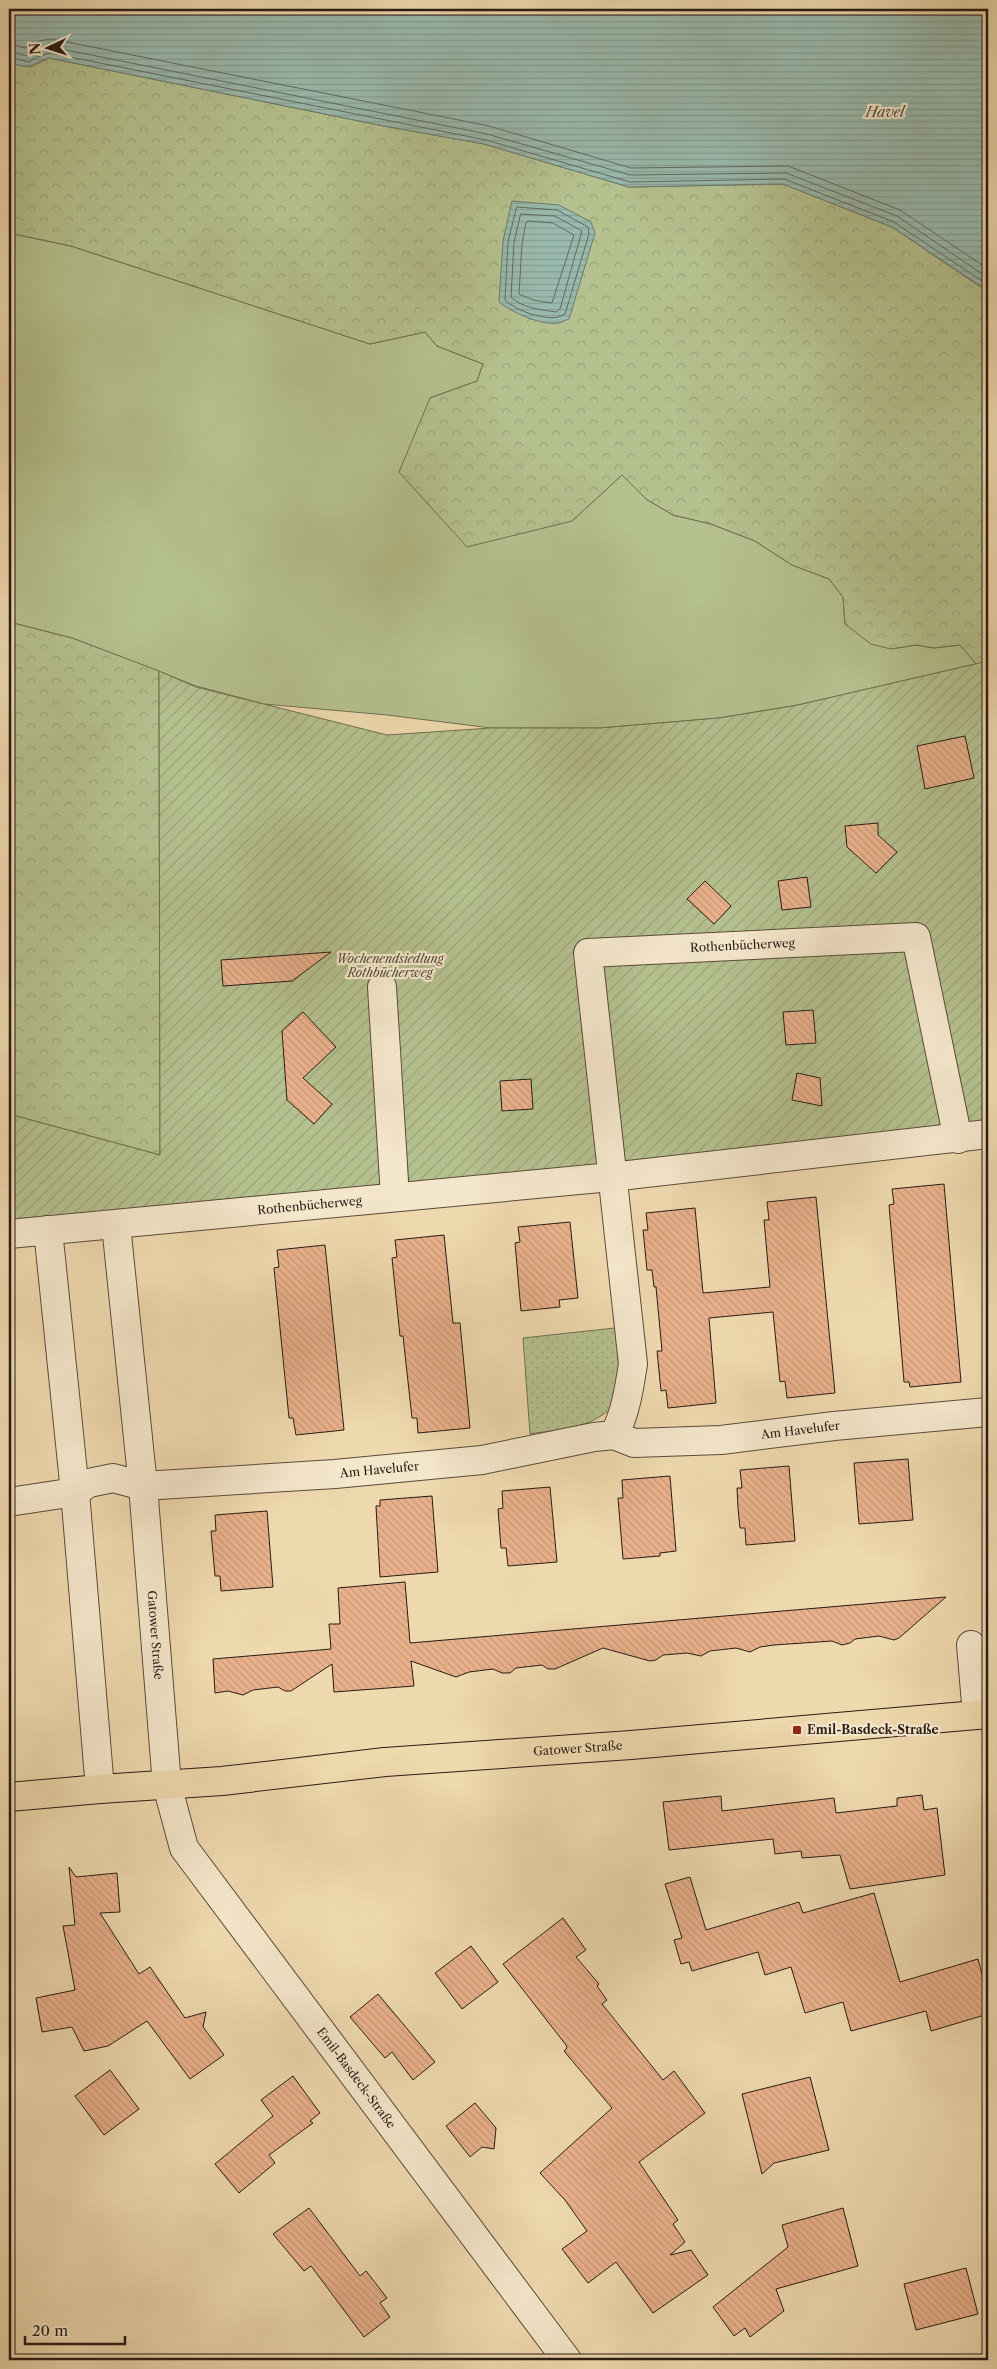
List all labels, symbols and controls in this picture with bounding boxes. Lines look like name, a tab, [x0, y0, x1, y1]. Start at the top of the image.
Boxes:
north arrow	[22, 22, 72, 72]
text: N	[26, 42, 44, 56]
water label: Havel	[864, 103, 906, 121]
street label: Rothenbücherweg	[690, 935, 796, 955]
park label: Wochenendsiedlung Rothbücherweg	[336, 951, 445, 980]
street label: Rothenbücherweg	[257, 1193, 363, 1217]
street label: Am Havelufer	[759, 1418, 840, 1442]
street label: Am Havelufer	[338, 1458, 420, 1481]
street label: Gatower Straße	[144, 1590, 167, 1681]
place label: Emil-Basdeck-Straße	[807, 1722, 939, 1737]
marker: Emil-Basdeck-Straße	[791, 1724, 803, 1736]
street label: Gatower Straße	[533, 1738, 623, 1759]
street label: Emil-Basdeck-Straße	[314, 2024, 399, 2131]
scale bar	[25, 2314, 125, 2346]
text: 20 m	[32, 2321, 68, 2340]

